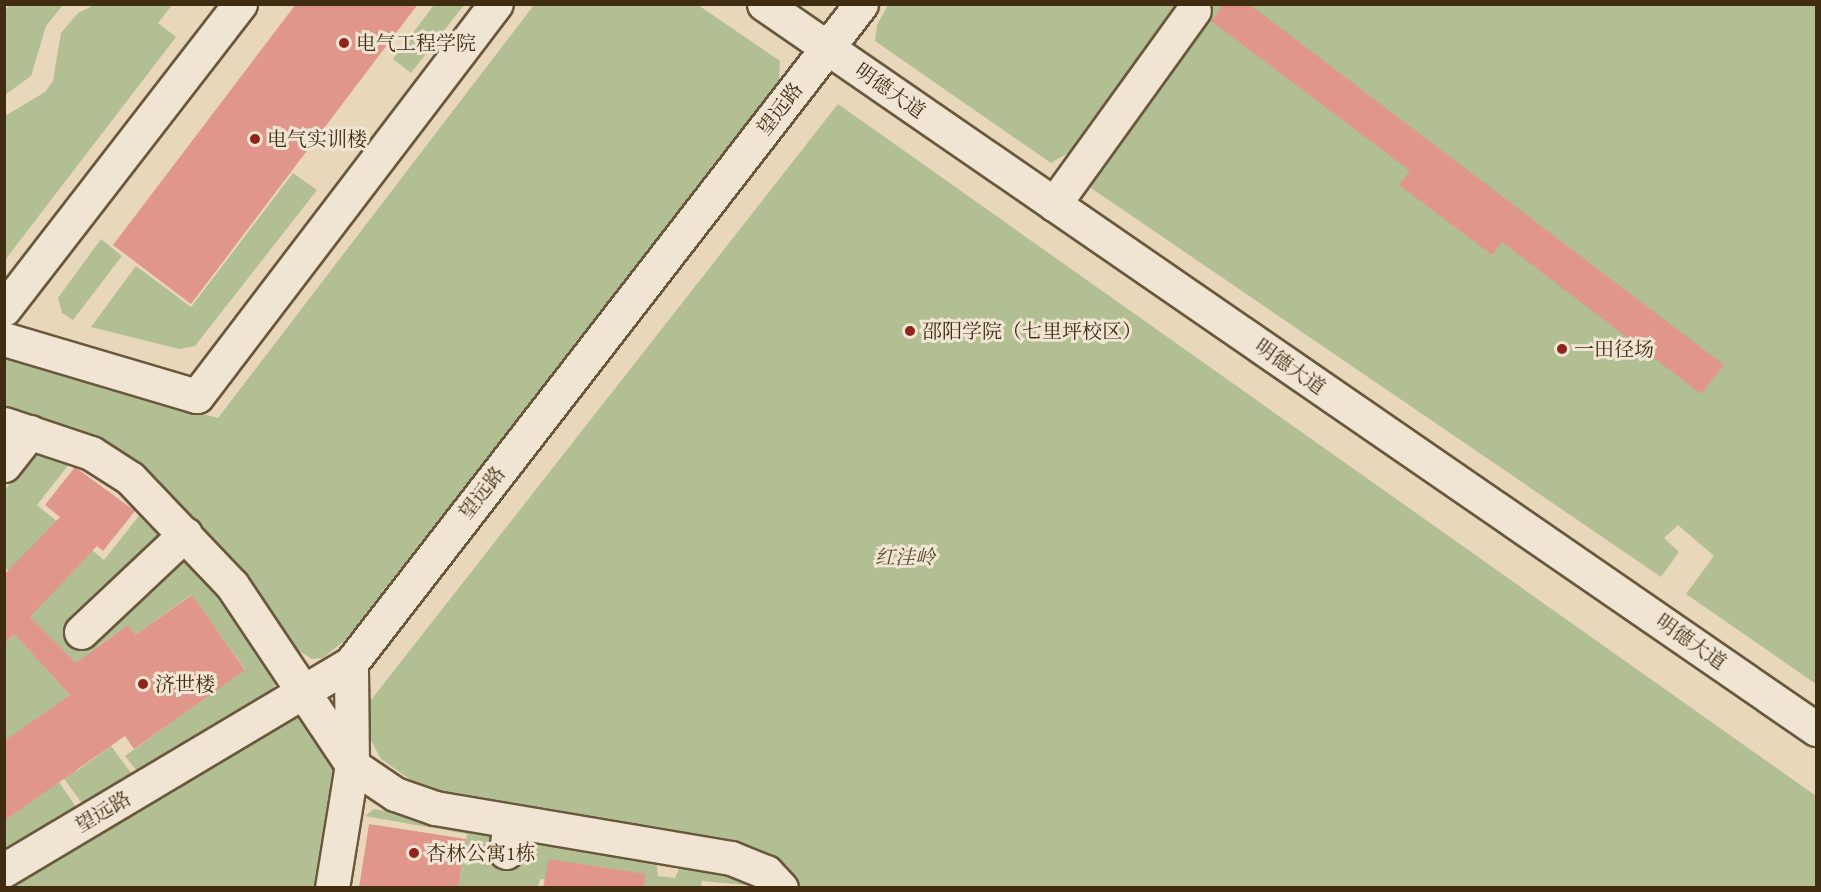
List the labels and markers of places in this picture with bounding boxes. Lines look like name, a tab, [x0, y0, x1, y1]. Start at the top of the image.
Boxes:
place label: 电气工程学院	[356, 31, 476, 55]
marker: 电气工程学院	[337, 36, 351, 50]
place label: 电气实训楼	[267, 127, 367, 151]
marker: 电气实训楼	[248, 132, 262, 146]
place label: 邵阳学院（七里坪校区）	[922, 319, 1142, 343]
marker: 邵阳学院（七里坪校区）	[903, 324, 917, 338]
place label: 一田径场	[1574, 337, 1654, 361]
marker: 一田径场	[1555, 342, 1569, 356]
place label: 济世楼	[155, 672, 215, 696]
marker: 济世楼	[136, 677, 150, 691]
place label: 杏林公寓1栋	[426, 841, 536, 865]
marker: 杏林公寓1栋	[407, 846, 421, 860]

